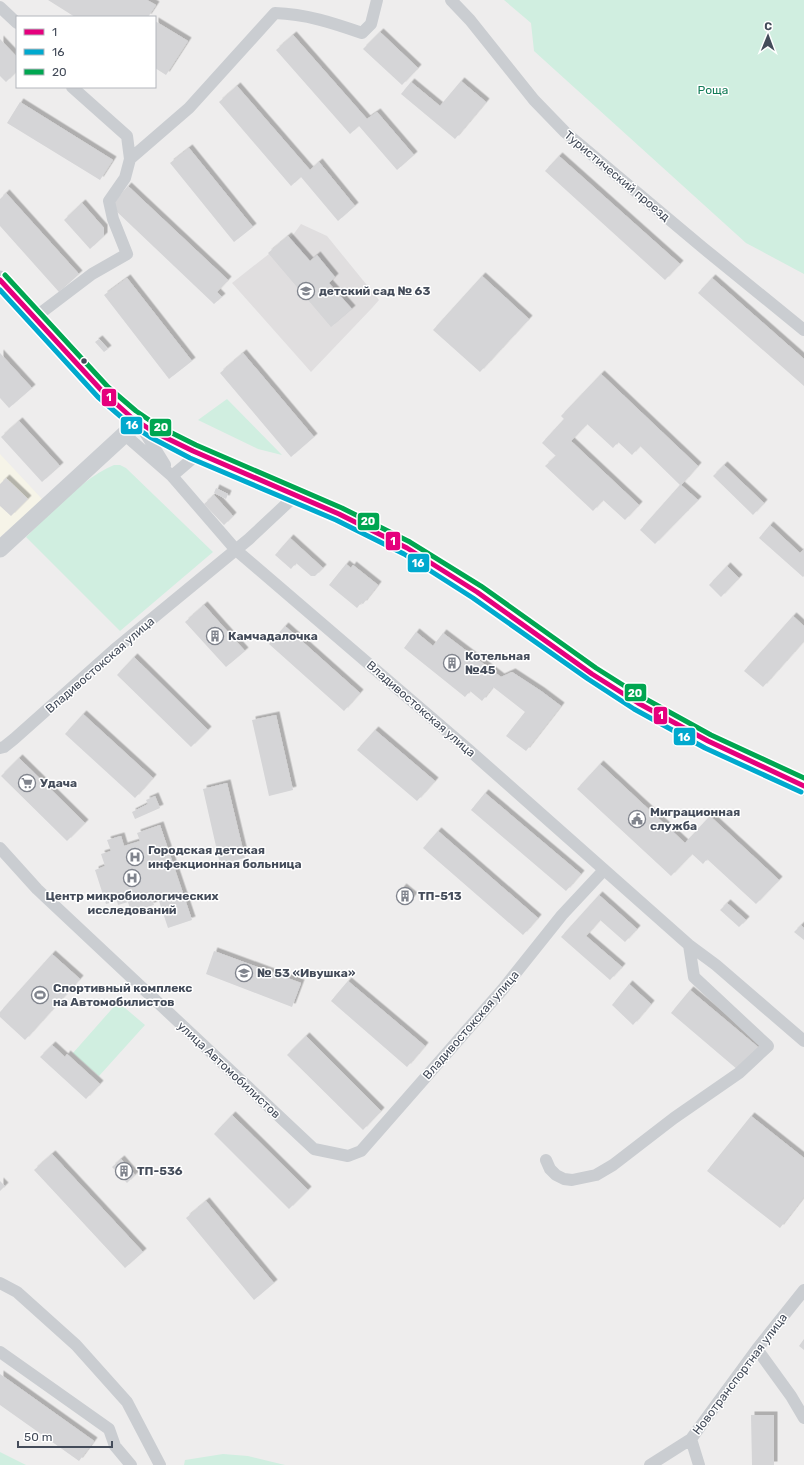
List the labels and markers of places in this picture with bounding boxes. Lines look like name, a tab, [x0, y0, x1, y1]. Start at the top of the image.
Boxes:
school or university icon: детский сад № 63	[296, 281, 316, 301]
place label: детский сад № 63	[319, 284, 430, 298]
unlabelled marker	[79, 356, 89, 366]
building icon: Камчадалочка	[205, 626, 225, 646]
place label: Камчадалочка	[228, 629, 318, 643]
place label: Котельная №45	[465, 649, 530, 677]
building icon: Котельная №45	[442, 653, 462, 673]
supermarket icon: Удача	[17, 773, 37, 793]
place label: Удача	[40, 776, 77, 790]
place label: Миграционная служба	[650, 805, 740, 833]
public building icon: Миграционная служба	[627, 809, 647, 829]
place label: Городская детская инфекционная больница	[148, 843, 302, 871]
hospital icon: Городская детская инфекционная больница	[125, 847, 145, 867]
hospital icon: Центр микробиологических исследований	[122, 868, 142, 888]
building icon: ТП-513	[395, 886, 415, 906]
place label: Центр микробиологических исследований	[45, 889, 219, 917]
place label: ТП-513	[418, 889, 462, 903]
school or university icon: № 53 «Ивушка»	[234, 963, 254, 983]
place label: № 53 «Ивушка»	[257, 966, 356, 980]
place label: Спортивный комплекс на Автомобилистов	[53, 981, 192, 1009]
sports icon: Спортивный комплекс на Автомобилистов	[30, 985, 50, 1005]
building icon: ТП-536	[114, 1161, 134, 1181]
place label: ТП-536	[137, 1164, 183, 1178]

